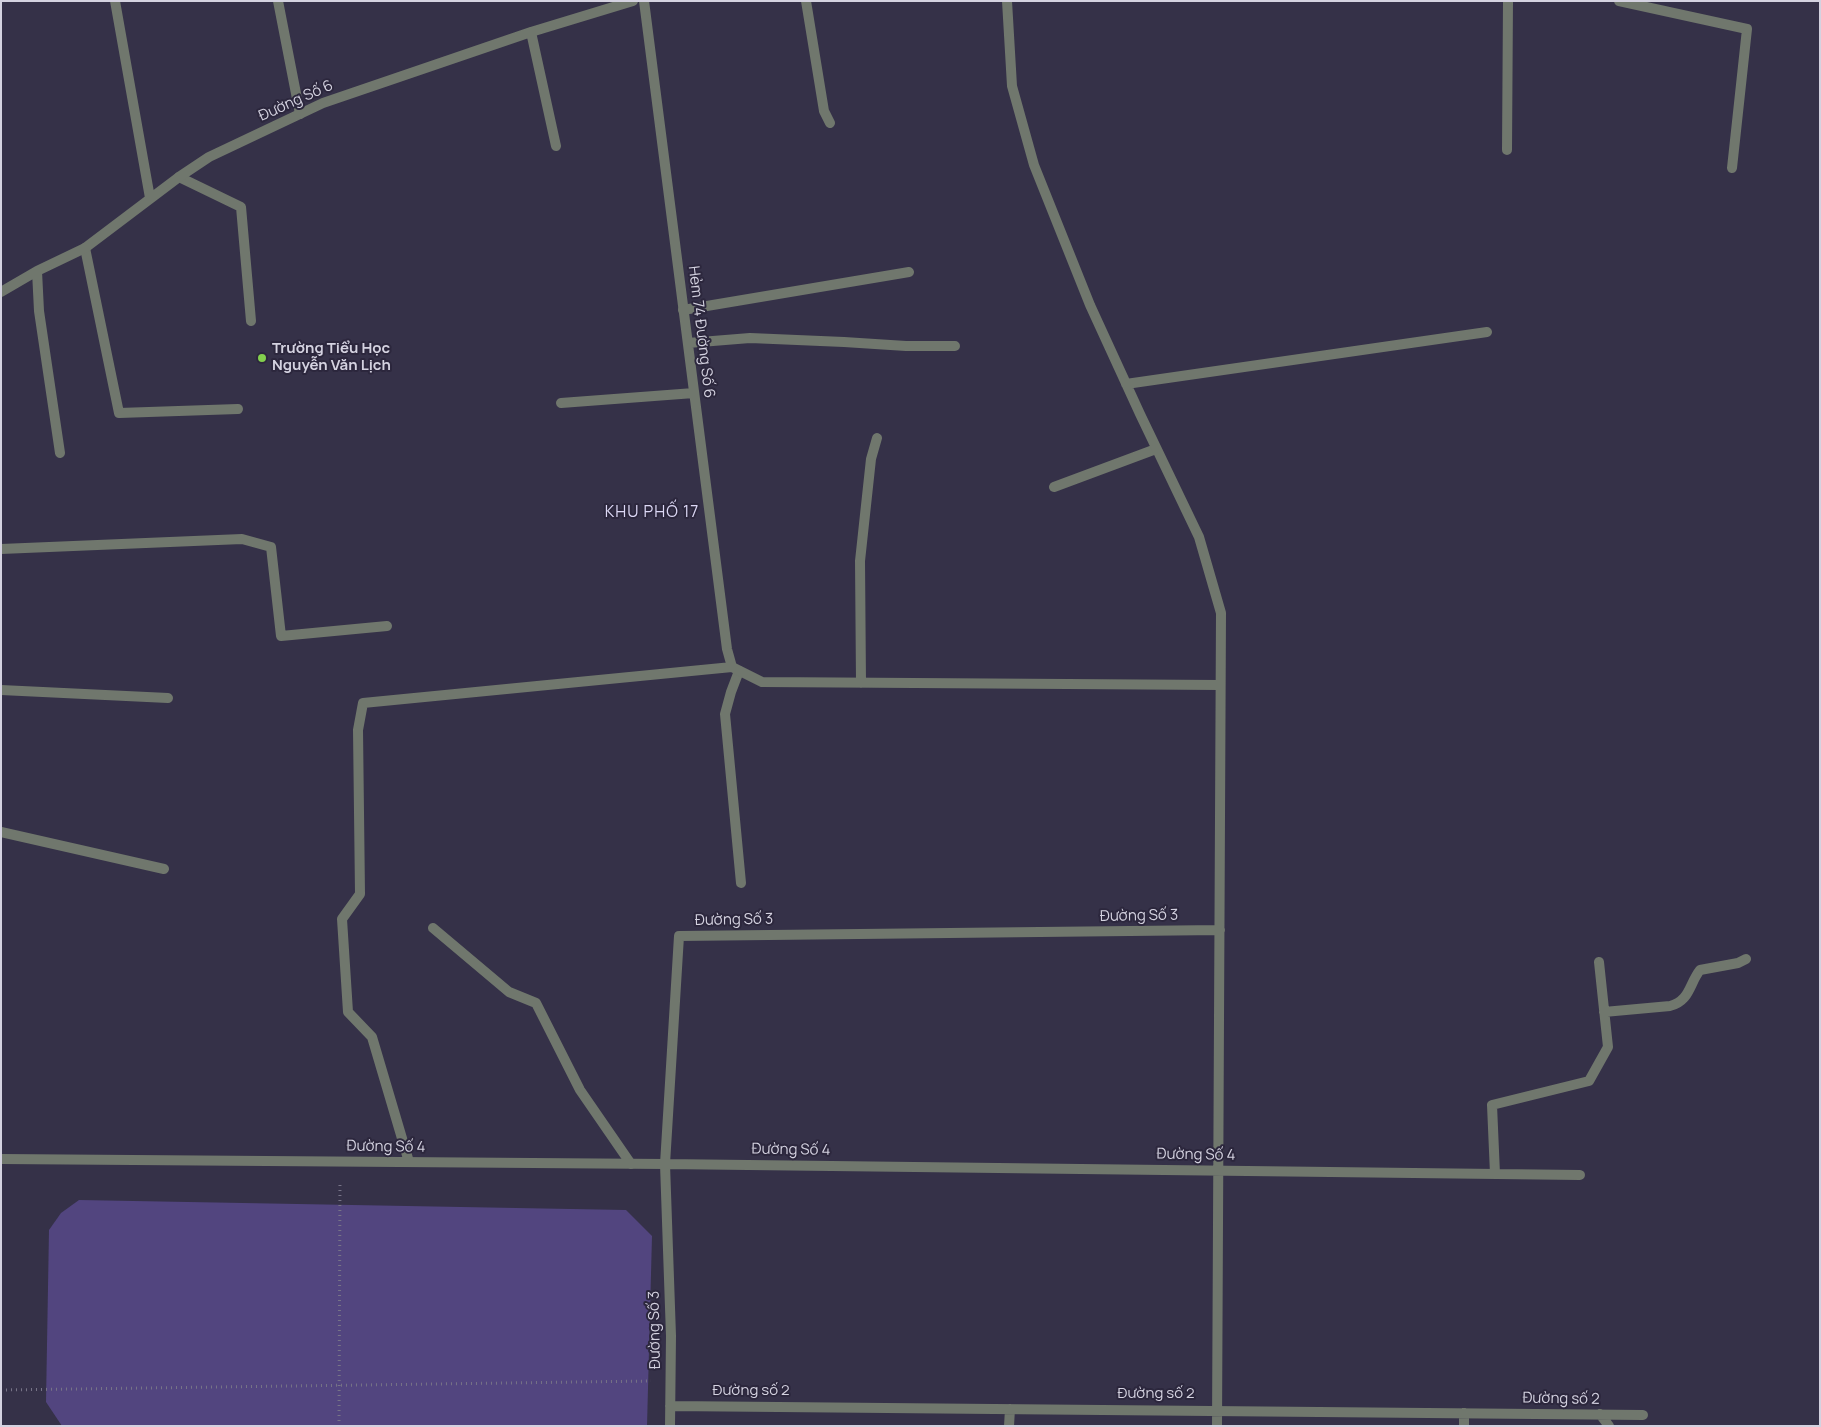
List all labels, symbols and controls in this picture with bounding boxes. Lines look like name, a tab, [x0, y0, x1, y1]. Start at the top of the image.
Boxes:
street label: Đường Số 6	[256, 77, 336, 125]
street label: Hẻm 74 Đường Số 6	[684, 265, 718, 399]
place label: Trường Tiểu Học Nguyễn Văn Lịch	[272, 340, 391, 375]
marker: Trường Tiểu Học Nguyễn Văn Lịch	[256, 352, 268, 364]
district label: KHU PHỐ 17	[603, 503, 701, 523]
street label: Đường Số 3	[1100, 906, 1178, 926]
street label: Đường Số 3	[695, 910, 773, 930]
street label: Đường Số 4	[346, 1137, 426, 1157]
street label: Đường Số 4	[751, 1140, 831, 1160]
street label: Đường Số 4	[1156, 1145, 1236, 1165]
street label: Đường Số 3	[645, 1291, 665, 1369]
street label: Đường số 2	[712, 1382, 790, 1400]
street label: Đường số 2	[1117, 1385, 1195, 1403]
street label: Đường số 2	[1522, 1389, 1600, 1409]

